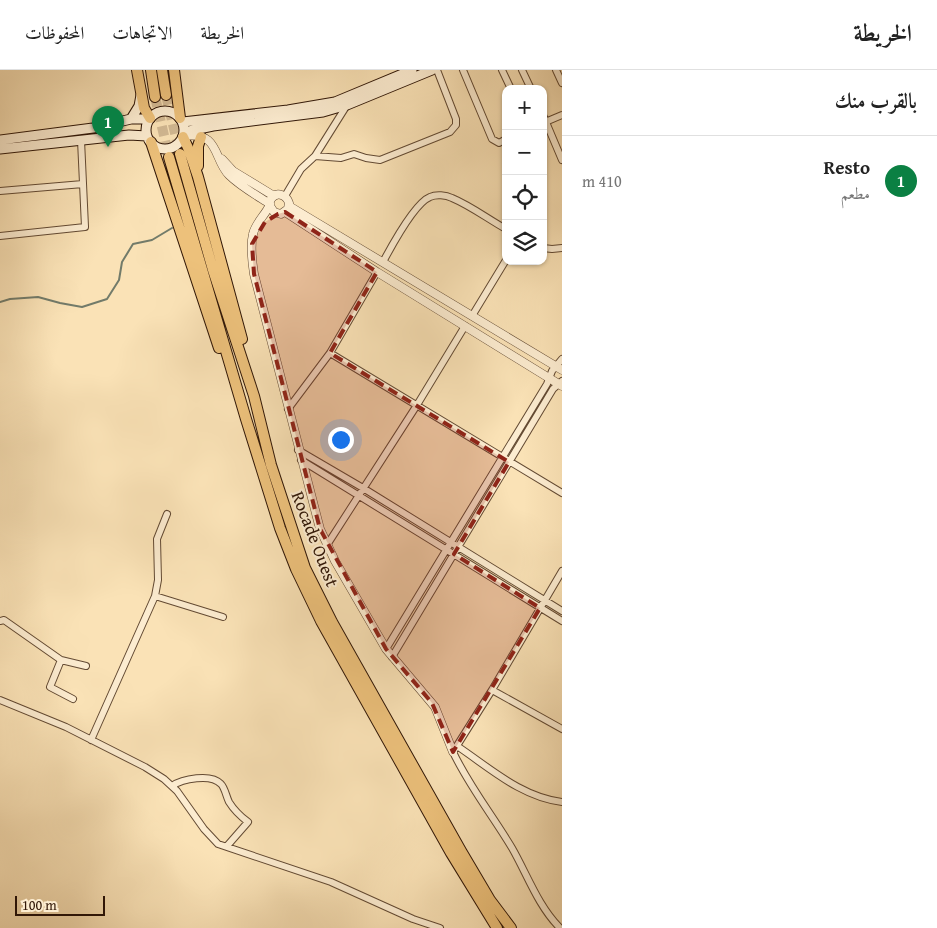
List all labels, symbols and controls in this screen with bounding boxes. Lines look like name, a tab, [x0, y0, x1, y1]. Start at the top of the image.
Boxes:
text: الخريطة	[854, 15, 912, 50]
text: المحفوظات	[25, 19, 84, 46]
text: الاتجاهات	[112, 19, 172, 46]
text: الخريطة	[200, 19, 244, 46]
map controls	[502, 85, 547, 265]
button: +	[502, 85, 547, 130]
text: بالقرب منك	[835, 85, 917, 116]
pin: 1	[92, 106, 124, 147]
button: −	[502, 130, 547, 175]
text: Resto	[823, 153, 870, 181]
text: 410 m	[582, 169, 622, 193]
text: 1	[897, 169, 905, 193]
button: locate	[502, 175, 547, 220]
text: مطعم	[841, 181, 870, 205]
button: layers	[502, 220, 547, 265]
your location	[328, 427, 354, 453]
street label: Rocade Ouest	[285, 487, 346, 591]
scale bar	[15, 893, 105, 916]
text: 100 m	[22, 895, 57, 915]

